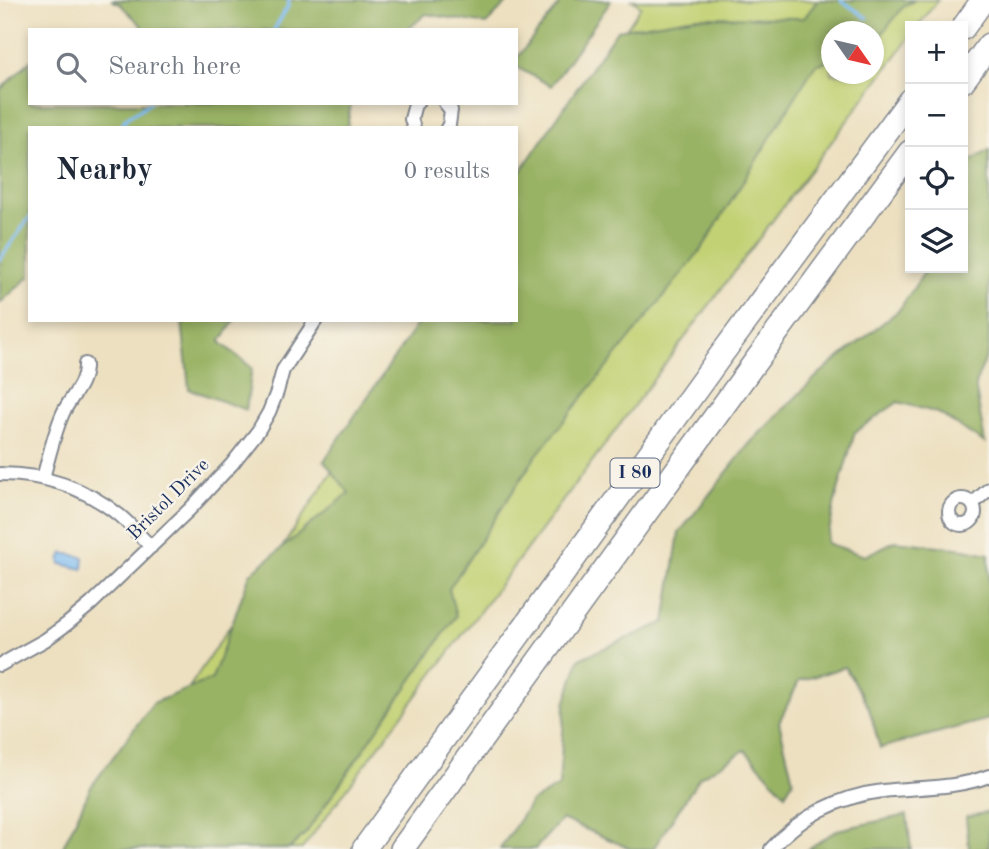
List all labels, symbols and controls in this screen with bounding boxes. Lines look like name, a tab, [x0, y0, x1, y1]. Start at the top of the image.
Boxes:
north arrow	[821, 21, 884, 84]
map controls	[905, 21, 968, 273]
button: +	[905, 21, 968, 84]
search box	[28, 28, 518, 105]
icon: search	[52, 48, 90, 86]
text: Search here	[108, 54, 241, 80]
button: −	[905, 84, 968, 147]
button: locate	[905, 147, 968, 210]
text: Nearby	[56, 156, 153, 186]
text: 0 results	[404, 160, 490, 183]
button: layers	[905, 210, 968, 273]
street label: Bristol Drive	[125, 456, 213, 544]
road number: I 80	[610, 458, 660, 488]

